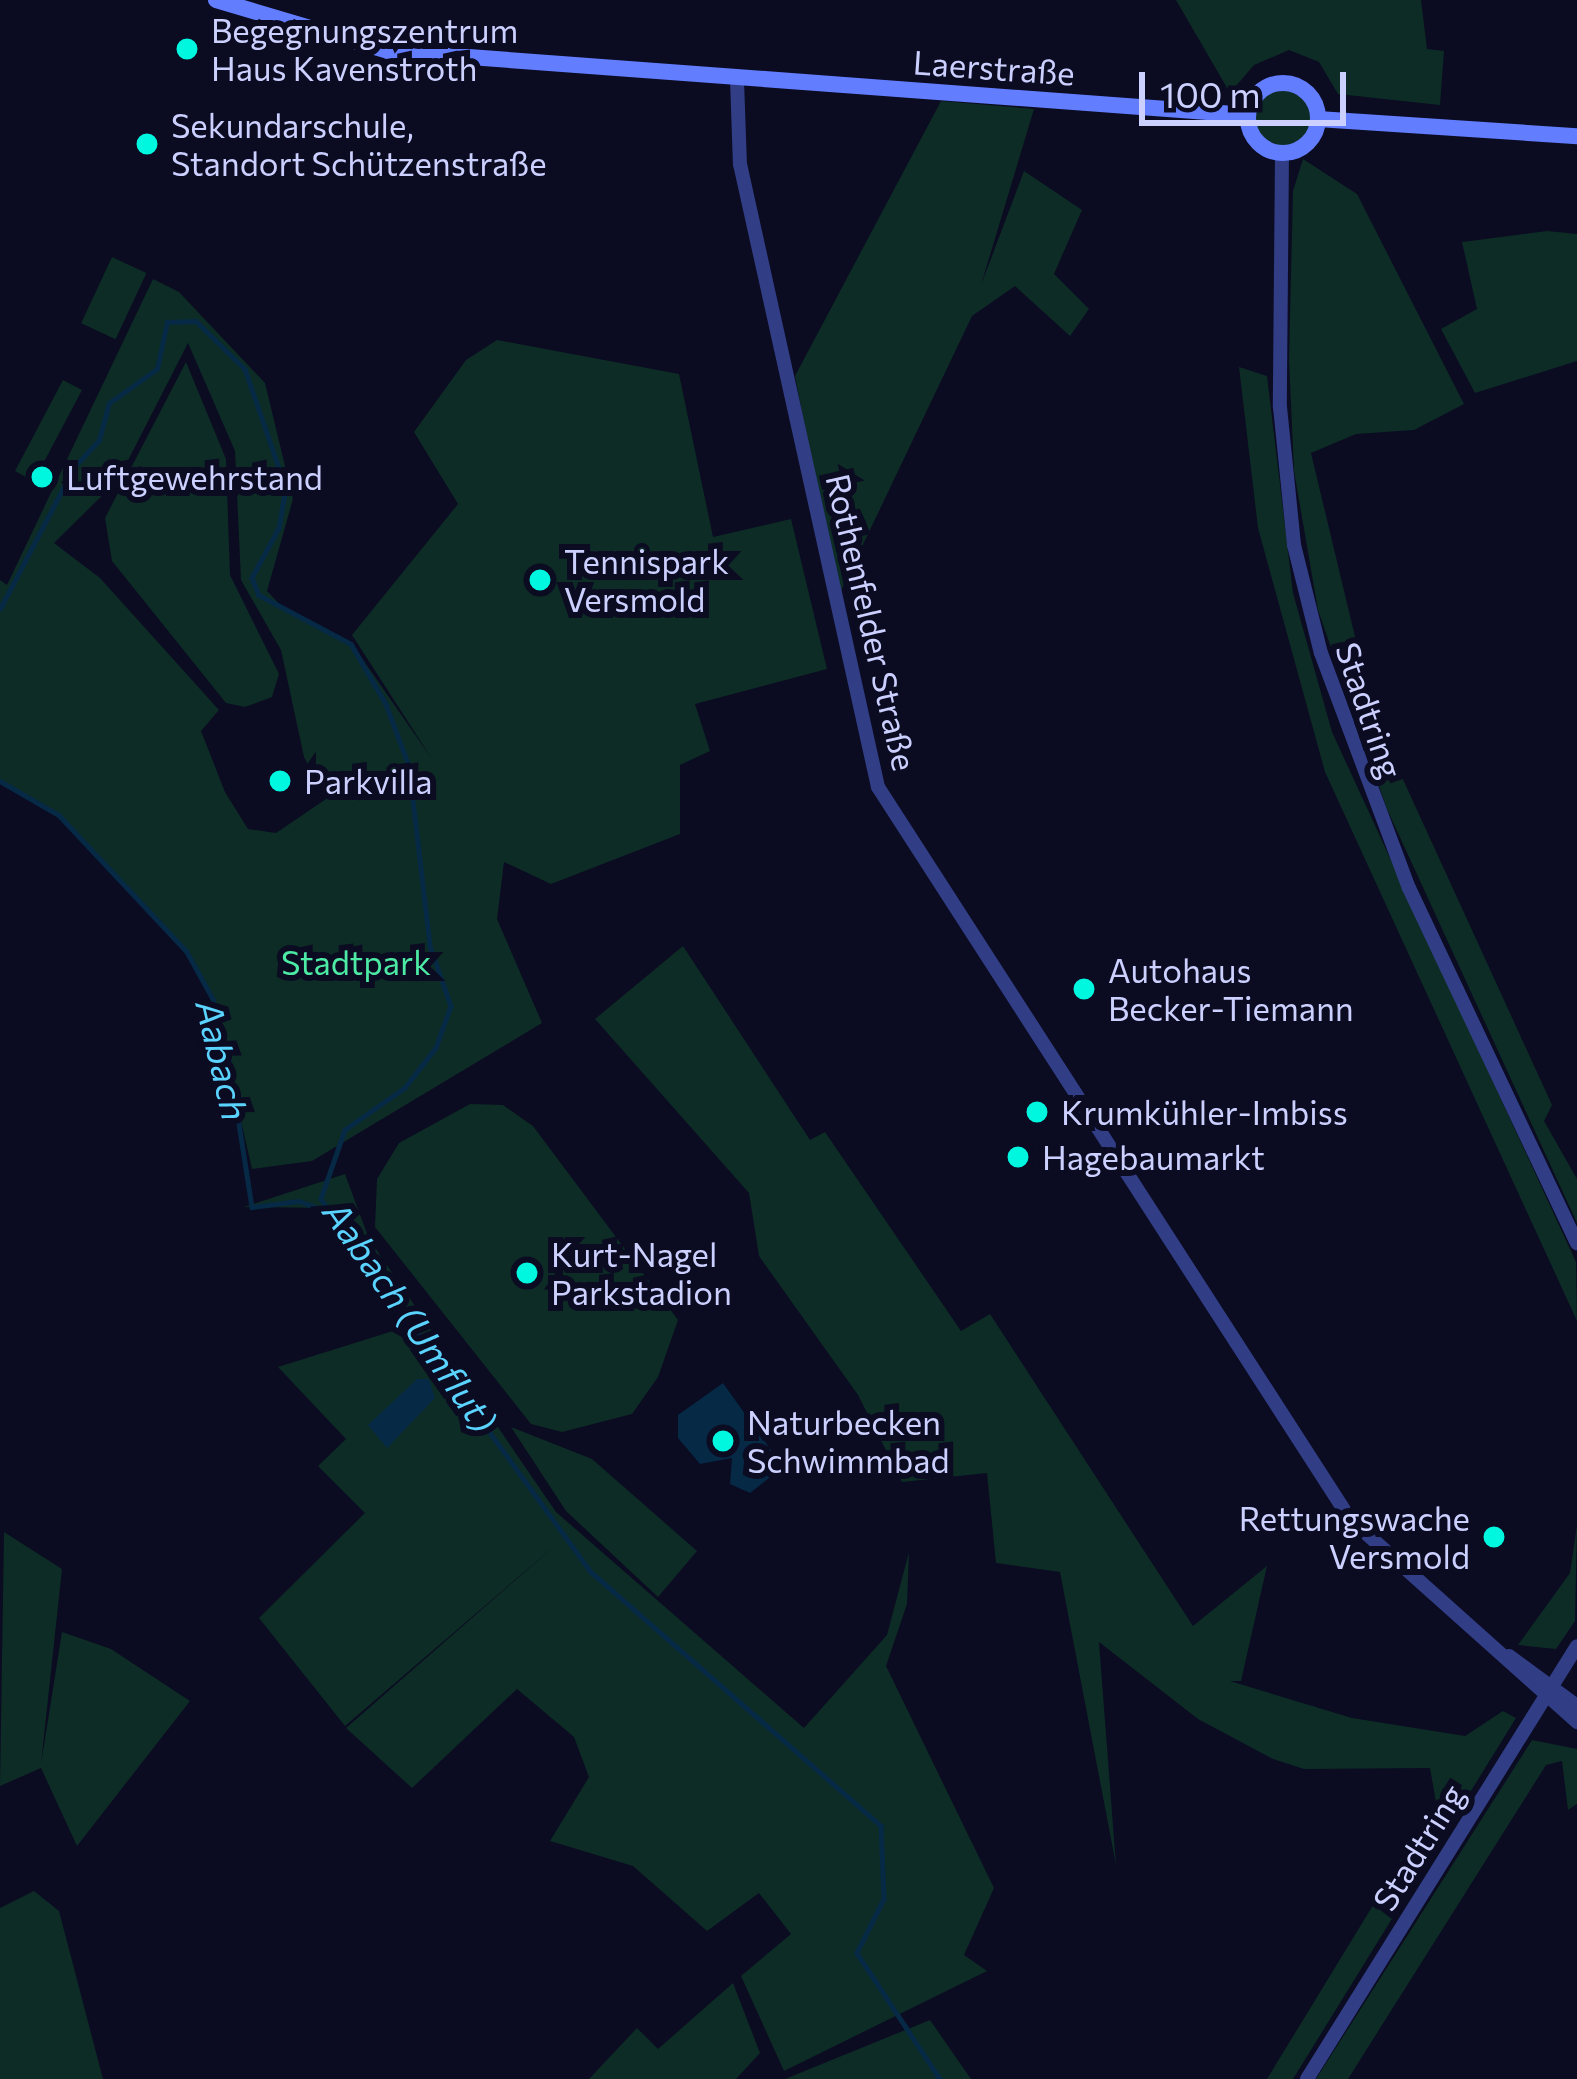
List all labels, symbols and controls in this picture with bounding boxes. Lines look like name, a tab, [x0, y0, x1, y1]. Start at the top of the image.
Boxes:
place label: Begegnungszentrum Haus Kavenstroth	[211, 10, 518, 88]
marker: Begegnungszentrum Haus Kavenstroth	[174, 36, 200, 62]
street label: Laerstraße	[912, 42, 1076, 92]
scale bar	[1145, 48, 1352, 122]
text: 100 m	[1160, 71, 1261, 115]
place label: Sekundarschule, Standort Schützenstraße	[171, 105, 547, 183]
marker: Sekundarschule, Standort Schützenstraße	[134, 131, 160, 157]
place label: Luftgewehrstand	[66, 457, 323, 497]
marker: Luftgewehrstand	[29, 464, 55, 490]
street label: Rothenfelder Straße	[819, 470, 925, 774]
place label: Tennispark Versmold	[564, 541, 729, 619]
marker: Tennispark Versmold	[527, 567, 553, 593]
street label: Stadtring	[1328, 637, 1412, 783]
place label: Parkvilla	[304, 761, 432, 801]
marker: Parkvilla	[267, 768, 293, 794]
park label: Stadtpark	[281, 942, 431, 982]
place label: Autohaus Becker-Tiemann	[1108, 950, 1354, 1028]
marker: Autohaus Becker-Tiemann	[1071, 976, 1097, 1002]
water label: Aabach	[188, 996, 258, 1124]
place label: Krumkühler-Imbiss	[1061, 1092, 1348, 1132]
marker: Krumkühler-Imbiss	[1024, 1099, 1050, 1125]
place label: Hagebaumarkt	[1042, 1137, 1265, 1177]
marker: Hagebaumarkt	[1005, 1144, 1031, 1170]
water label: Aabach (Umflut)	[315, 1192, 507, 1440]
place label: Kurt-Nagel Parkstadion	[551, 1234, 732, 1312]
marker: Kurt-Nagel Parkstadion	[514, 1260, 540, 1286]
place label: Naturbecken Schwimmbad	[747, 1402, 950, 1480]
marker: Naturbecken Schwimmbad	[710, 1428, 736, 1454]
place label: Rettungswache Versmold	[1239, 1498, 1470, 1576]
marker: Rettungswache Versmold	[1481, 1524, 1507, 1550]
street label: Stadtring	[1364, 1777, 1472, 1917]

